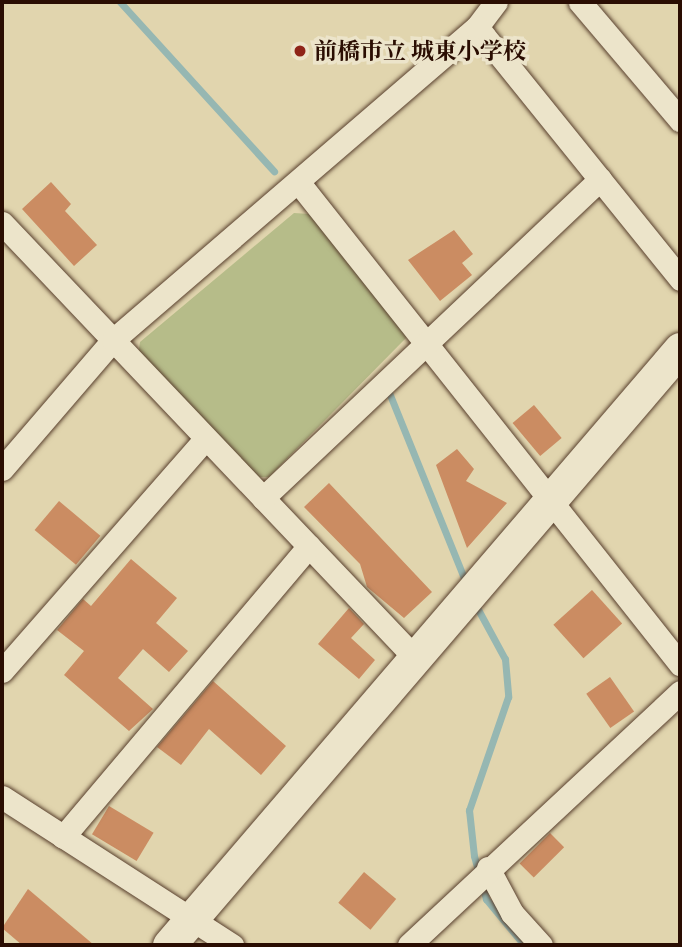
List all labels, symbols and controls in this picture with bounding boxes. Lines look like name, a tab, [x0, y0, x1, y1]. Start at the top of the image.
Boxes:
place label: 前橋市立 城東小学校	[314, 37, 526, 65]
marker: 前橋市立 城東小学校	[292, 43, 308, 59]

